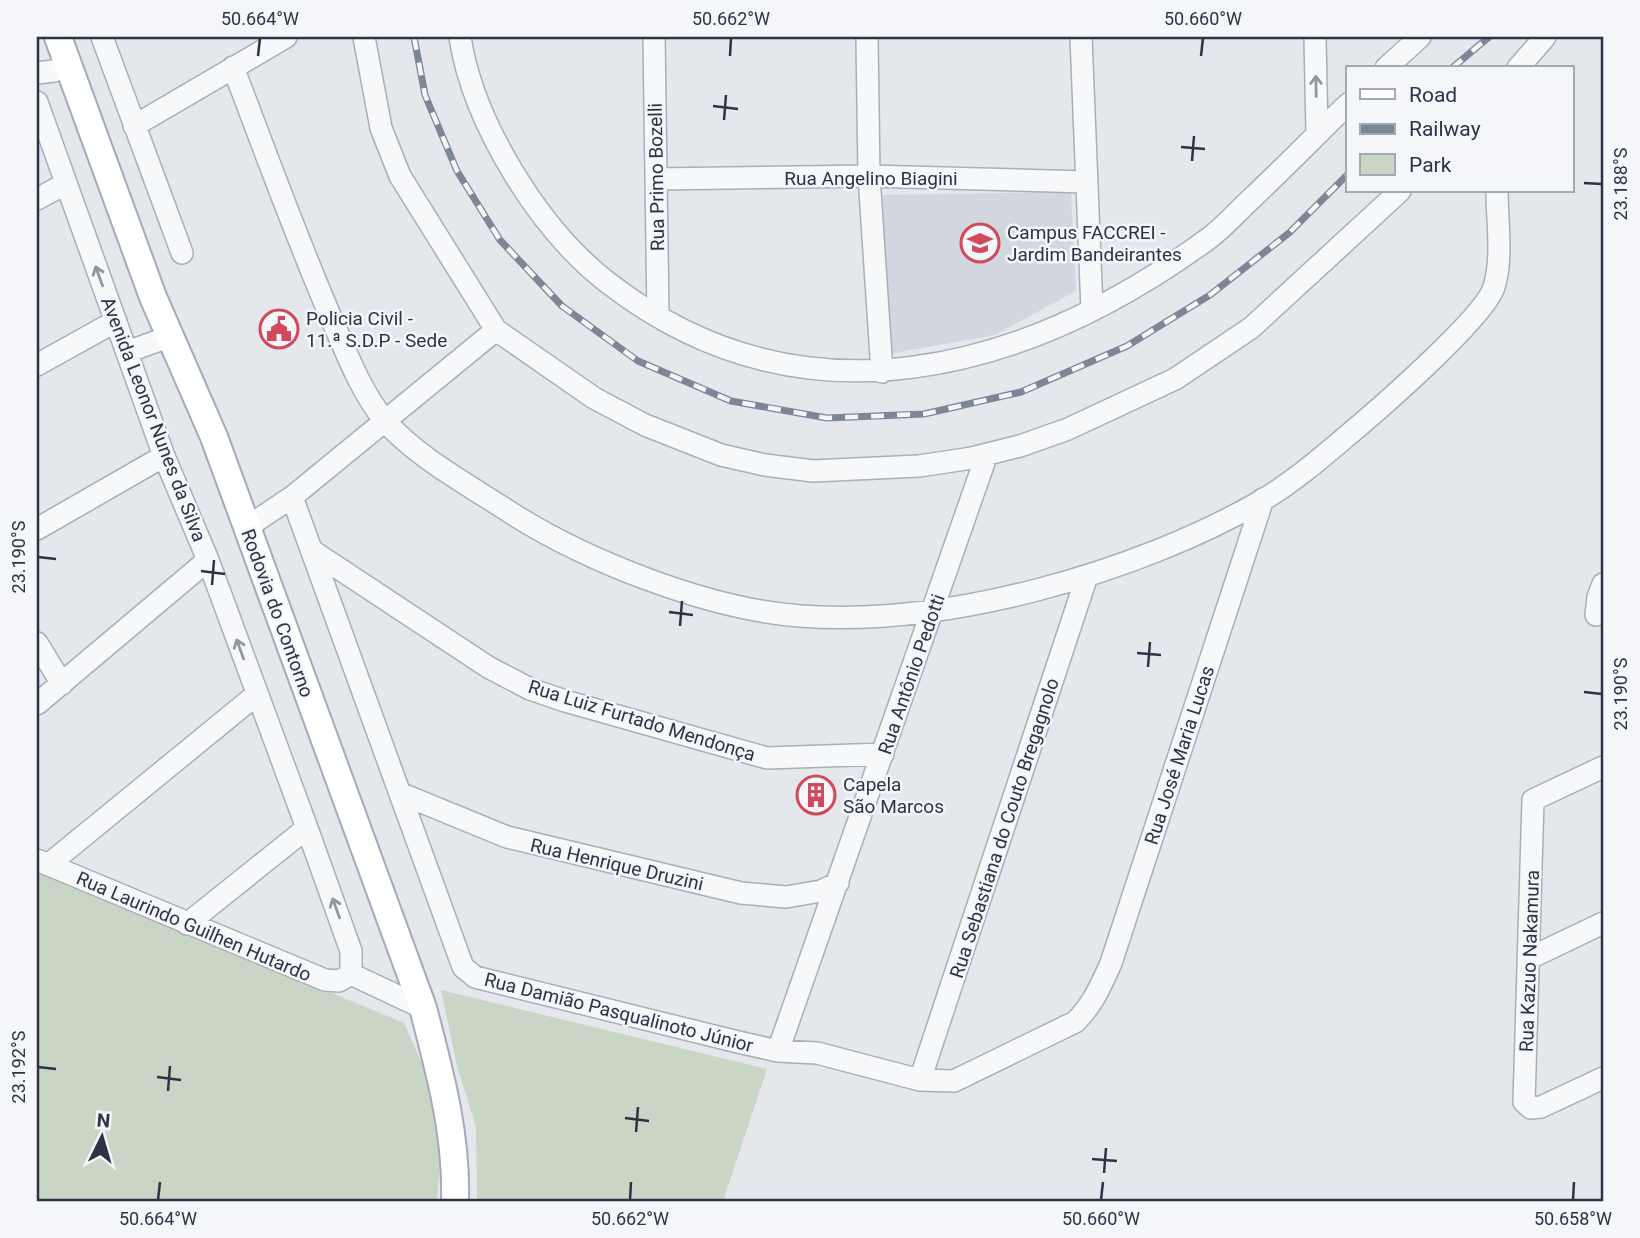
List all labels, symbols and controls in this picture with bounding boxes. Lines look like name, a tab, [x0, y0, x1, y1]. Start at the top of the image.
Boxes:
text: 50.664°W	[221, 8, 299, 29]
text: 50.662°W	[692, 8, 770, 29]
text: 50.660°W	[1164, 8, 1242, 29]
legend	[1346, 66, 1574, 192]
one-way arrow	[1310, 74, 1323, 97]
text: Road	[1409, 83, 1457, 107]
street label: Rua Primo Bozelli	[644, 103, 669, 251]
text: Railway	[1409, 117, 1481, 141]
text: 23.188°S	[1610, 147, 1631, 220]
text: Park	[1409, 153, 1452, 177]
street label: Rua Angelino Biagini	[784, 167, 958, 190]
place label: Campus FACCREI - Jardim Bandeirantes	[1007, 221, 1182, 266]
school or university icon: Campus FACCREI - Jardim Bandeirantes	[959, 222, 1001, 264]
one-way arrow	[92, 265, 104, 287]
street label: Avenida Leonor Nunes da Silva	[96, 294, 211, 545]
place label: Policia Civil - 11.ª S.D.P - Sede	[306, 307, 447, 352]
public building icon: Policia Civil - 11.ª S.D.P - Sede	[258, 308, 300, 350]
text: 23.190°S	[8, 520, 29, 593]
street label: Rodovia do Contorno	[236, 526, 319, 700]
street label: Rua Antônio Pedotti	[873, 591, 950, 757]
one-way arrow	[233, 638, 246, 660]
text: 23.190°S	[1610, 657, 1631, 730]
street label: Rua José Maria Lucas	[1140, 663, 1219, 847]
street label: Rua Luiz Furtado Mendonça	[526, 675, 758, 766]
street label: Rua Sebastiana do Couto Bregagnolo	[945, 675, 1064, 981]
place label: Capela São Marcos	[843, 773, 944, 818]
building icon: Capela São Marcos	[795, 774, 837, 816]
street label: Rua Henrique Druzini	[528, 833, 706, 896]
street label: Rua Laurindo Guilhen Hutardo	[73, 866, 315, 986]
street label: Rua Kazuo Nakamura	[1515, 870, 1544, 1053]
one-way arrow	[329, 898, 341, 920]
street label: Rua Damião Pasqualinoto Júnior	[482, 968, 756, 1057]
text: 23.192°S	[8, 1030, 29, 1103]
north arrow	[66, 1102, 136, 1172]
text: N	[96, 1109, 111, 1133]
text: 50.664°W	[119, 1208, 197, 1229]
text: 50.662°W	[591, 1208, 669, 1229]
text: 50.660°W	[1062, 1208, 1140, 1229]
text: 50.658°W	[1534, 1208, 1612, 1229]

